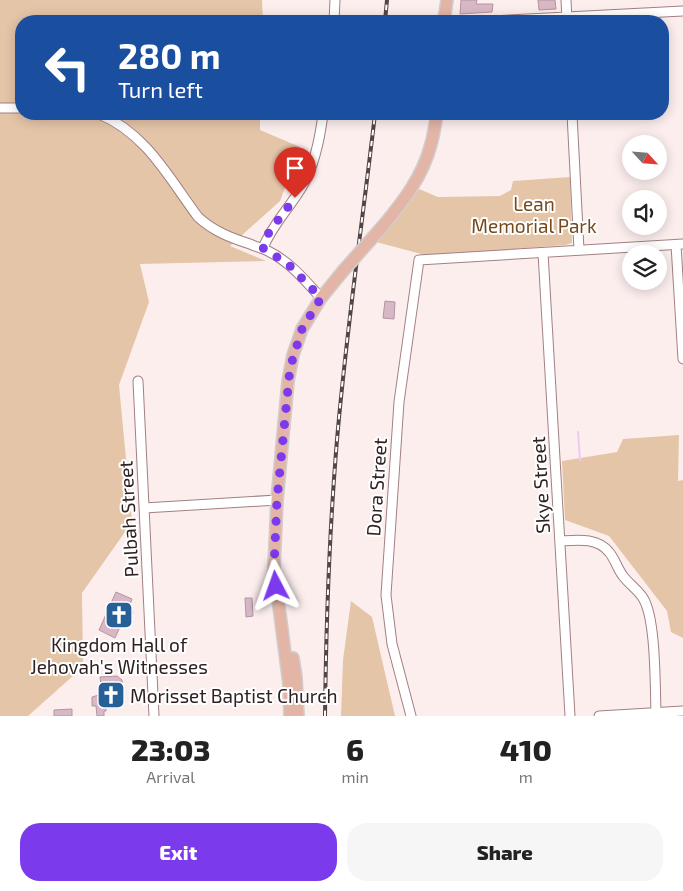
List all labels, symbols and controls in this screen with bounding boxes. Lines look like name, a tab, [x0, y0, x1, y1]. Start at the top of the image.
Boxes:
text: 280 m	[118, 34, 221, 76]
icon: left	[35, 35, 100, 100]
text: Turn left	[118, 76, 203, 102]
north arrow	[622, 135, 668, 180]
map controls	[622, 135, 667, 290]
pin	[274, 147, 316, 198]
icon: arrive	[281, 154, 309, 182]
button: sound	[622, 190, 667, 235]
park label: Lean Memorial Park	[471, 192, 597, 237]
button: layers	[622, 245, 667, 290]
street label: Skye Street	[526, 436, 554, 534]
street label: Dora Street	[361, 437, 391, 537]
street label: Pulbah Street	[113, 460, 143, 578]
position arrow	[249, 559, 301, 611]
church icon: Kingdom Hall of Jehovah's Witnesses	[104, 600, 134, 630]
place label: Kingdom Hall of Jehovah's Witnesses	[30, 633, 208, 678]
church icon: Morisset Baptist Church	[96, 680, 126, 710]
place label: Morisset Baptist Church	[130, 684, 337, 707]
text: 23:03	[131, 731, 210, 767]
text: 6	[346, 731, 364, 767]
text: 410	[500, 731, 552, 767]
text: Arrival	[146, 767, 195, 786]
text: min	[341, 767, 369, 786]
text: m	[519, 767, 533, 786]
button: Exit	[20, 823, 337, 881]
button: Share	[347, 823, 663, 881]

